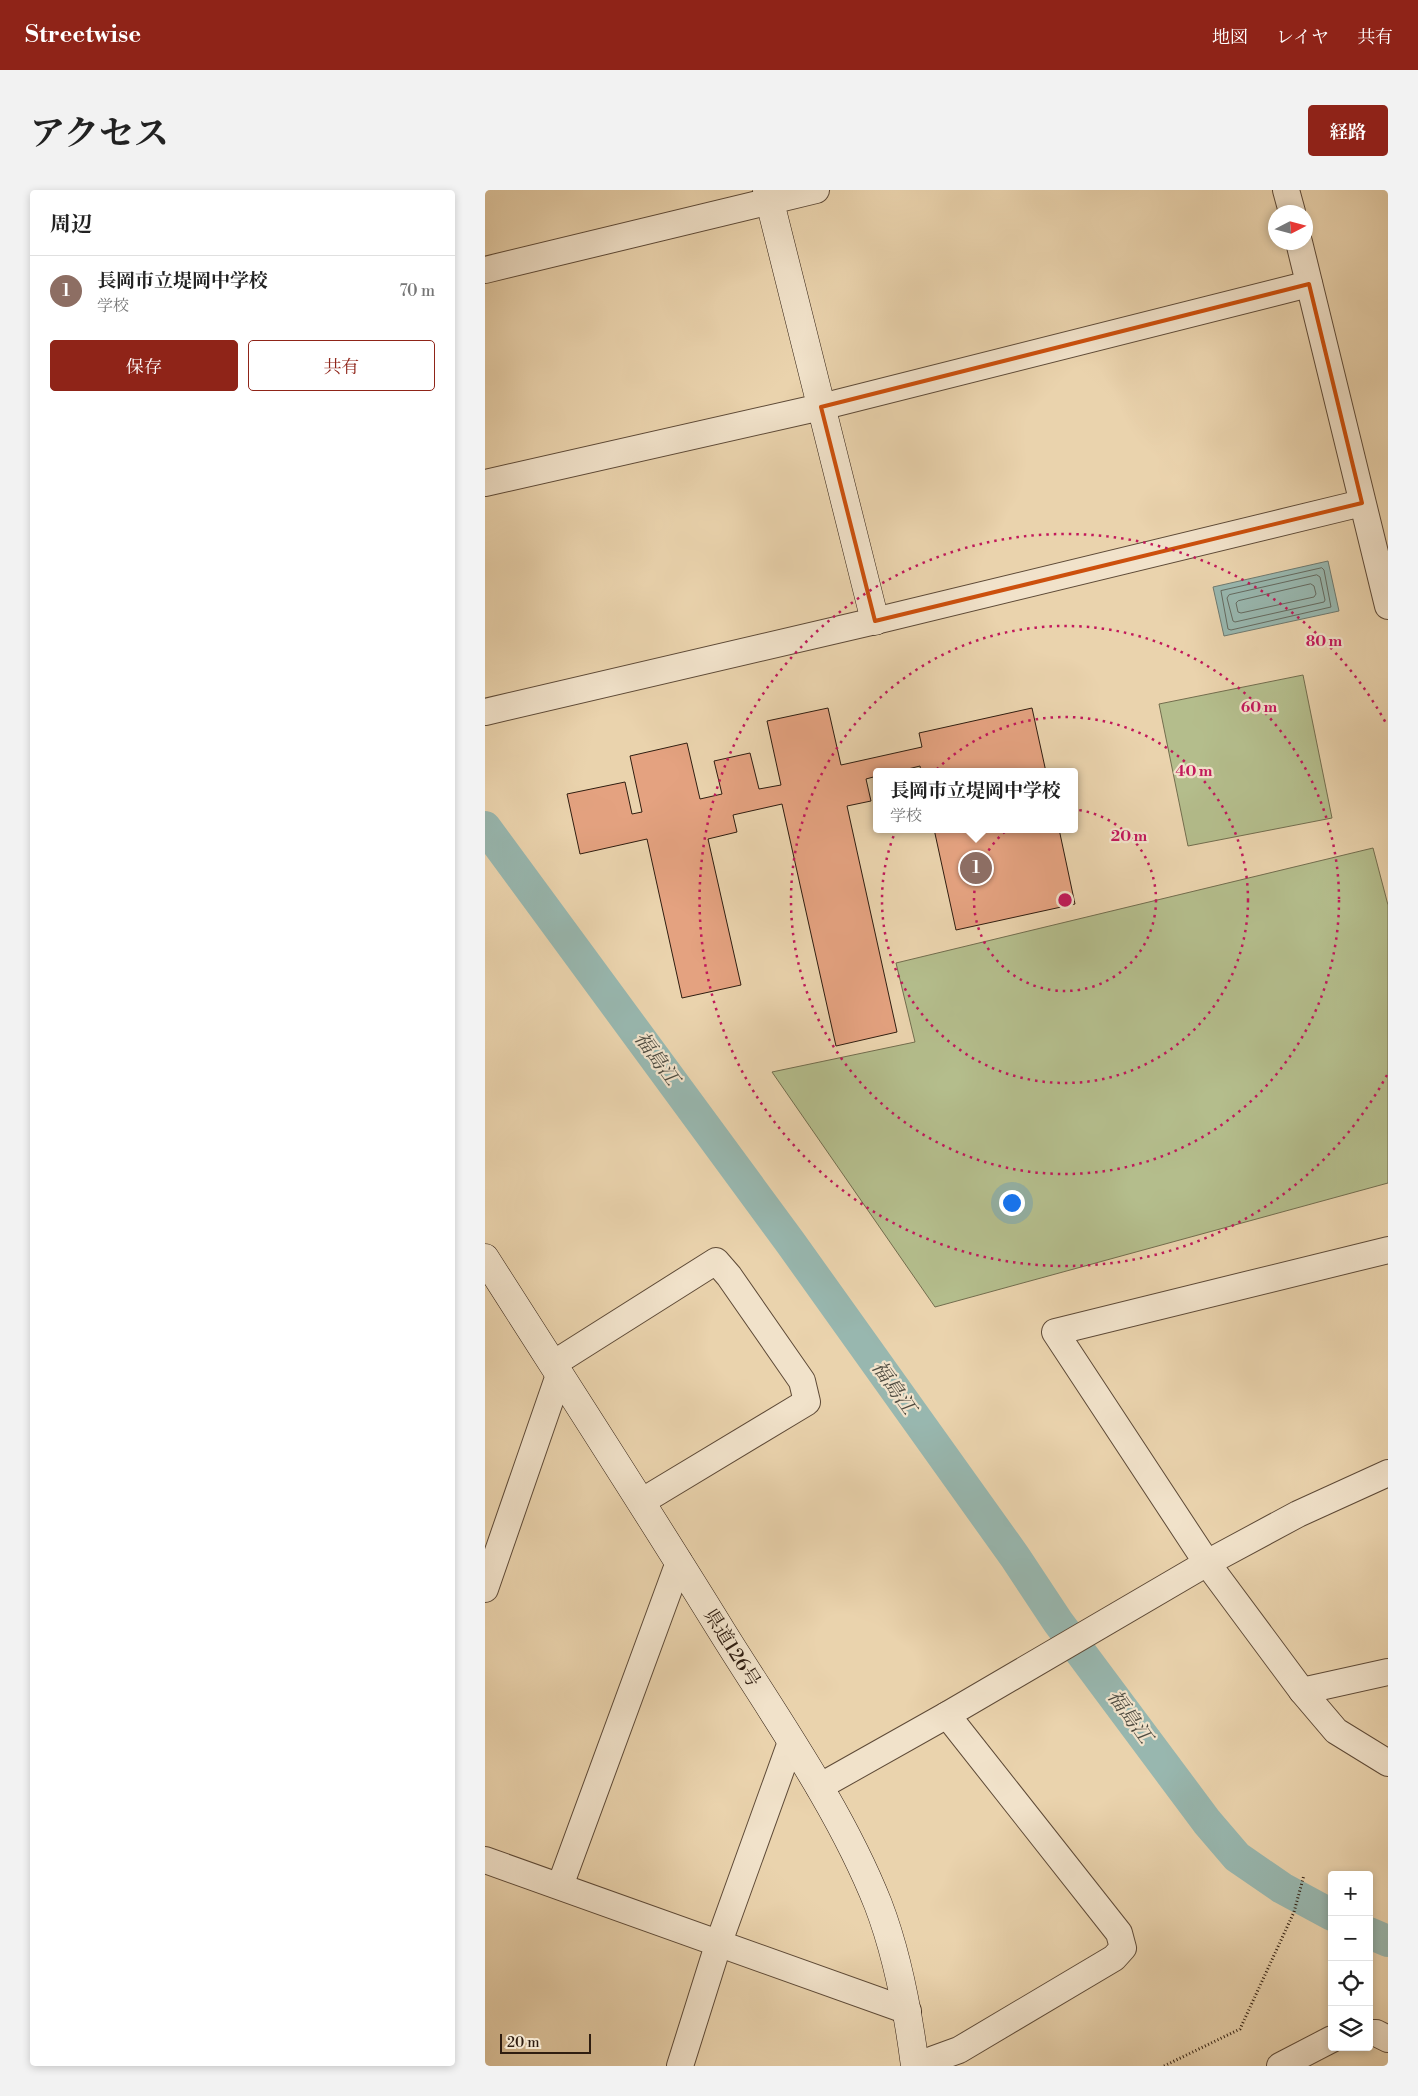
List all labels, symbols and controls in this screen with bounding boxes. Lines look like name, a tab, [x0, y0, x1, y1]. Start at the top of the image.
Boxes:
text: Streetwise	[25, 20, 141, 50]
text: 地図	[1212, 26, 1248, 49]
text: レイヤ	[1276, 26, 1329, 49]
text: 共有	[1357, 26, 1393, 49]
button: 経路	[1308, 105, 1388, 156]
text: アクセス	[30, 113, 169, 156]
north arrow	[1268, 205, 1313, 250]
text: 周辺	[50, 212, 92, 238]
text: 長岡市立堤岡中学校	[97, 269, 268, 293]
text: 1	[62, 281, 70, 301]
text: 70 m	[399, 281, 435, 301]
text: 学校	[97, 296, 129, 316]
button: 保存	[50, 340, 238, 391]
button: 共有	[248, 340, 435, 391]
text: 80 m	[1306, 632, 1343, 651]
text: 60 m	[1241, 698, 1278, 717]
text: 40 m	[1175, 762, 1213, 781]
popup	[873, 768, 1078, 833]
text: 長岡市立堤岡中学校	[890, 779, 1061, 803]
text: 学校	[890, 806, 922, 826]
text: 20 m	[1111, 827, 1148, 846]
pin: 1	[960, 849, 992, 887]
centre of rings	[1056, 891, 1074, 909]
water label: 福島江	[628, 1027, 686, 1093]
your location	[999, 1190, 1025, 1216]
water label: 福島江	[866, 1356, 922, 1422]
street label: 県道126号	[699, 1604, 765, 1692]
water label: 福島江	[1101, 1685, 1159, 1751]
map controls	[1328, 1871, 1373, 2051]
button: +	[1328, 1871, 1373, 1916]
button: −	[1328, 1916, 1373, 1961]
button: locate	[1328, 1961, 1373, 2006]
button: layers	[1328, 2006, 1373, 2051]
scale bar	[500, 2031, 591, 2054]
text: 20 m	[507, 2034, 539, 2052]

